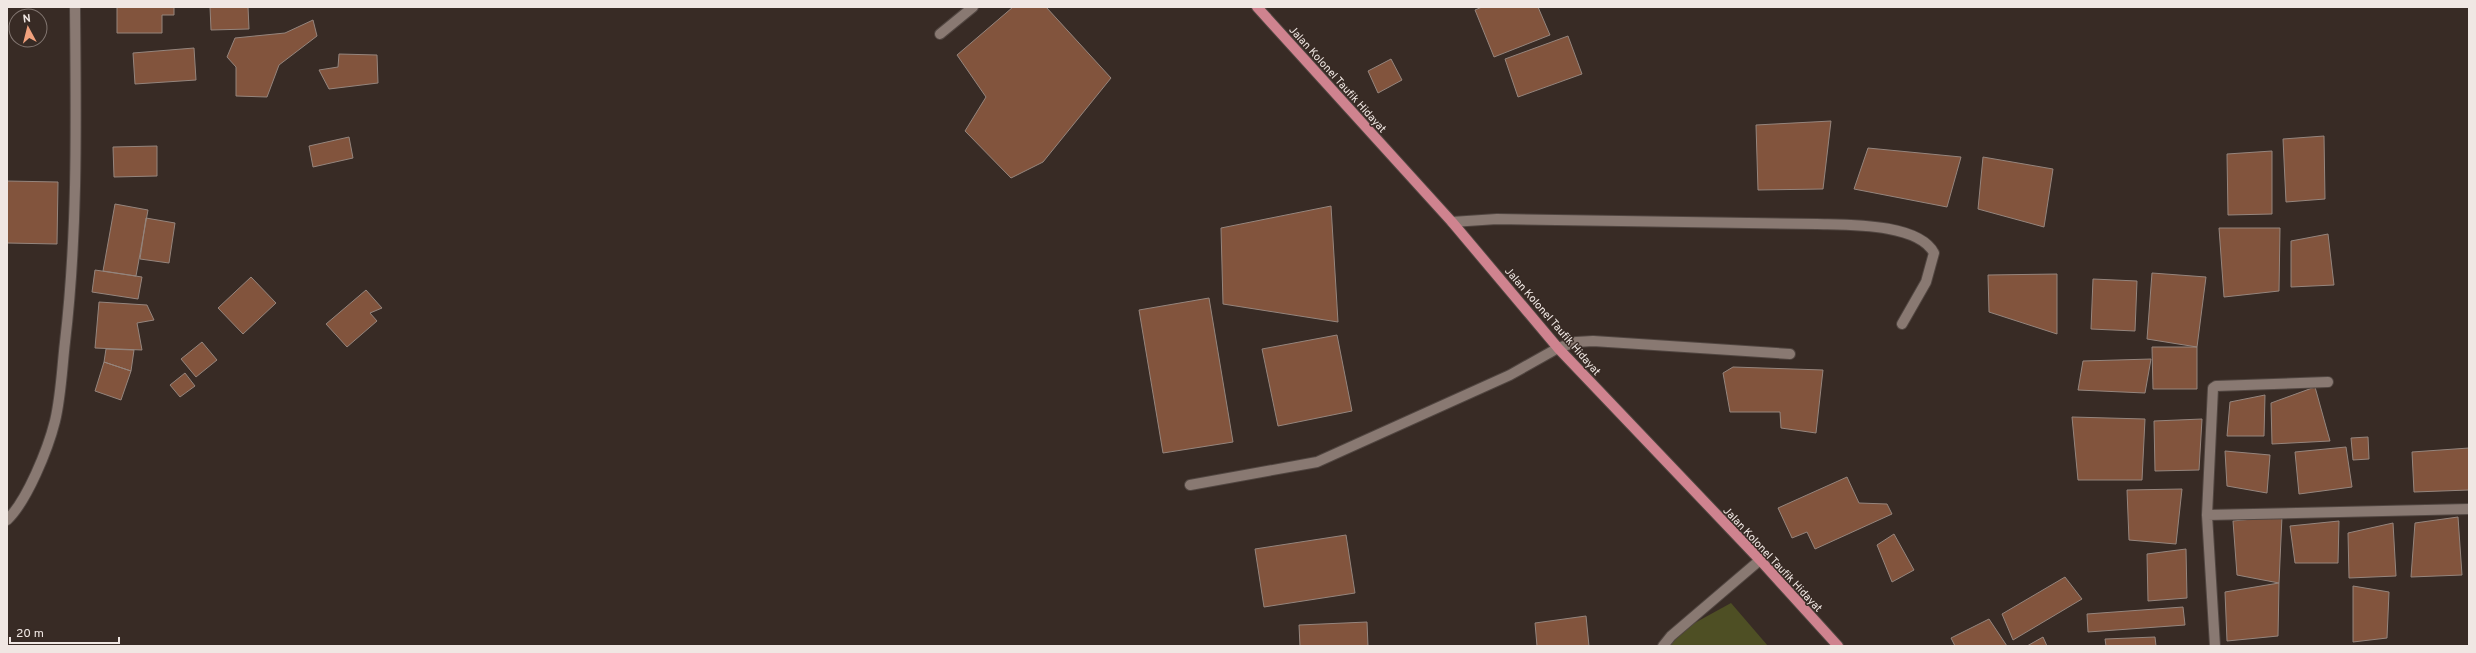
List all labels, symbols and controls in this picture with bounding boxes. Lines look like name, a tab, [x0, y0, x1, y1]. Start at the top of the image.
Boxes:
north arrow	[8, 8, 48, 48]
text: N	[22, 12, 32, 26]
street label: Jalan Kolonel Taufik Hidayat	[1285, 23, 1389, 136]
street label: Jalan Kolonel Taufik Hidayat	[1501, 265, 1603, 379]
street label: Jalan Kolonel Taufik Hidayat	[1720, 504, 1825, 615]
scale bar	[10, 619, 119, 645]
text: 20 m	[16, 626, 44, 642]

